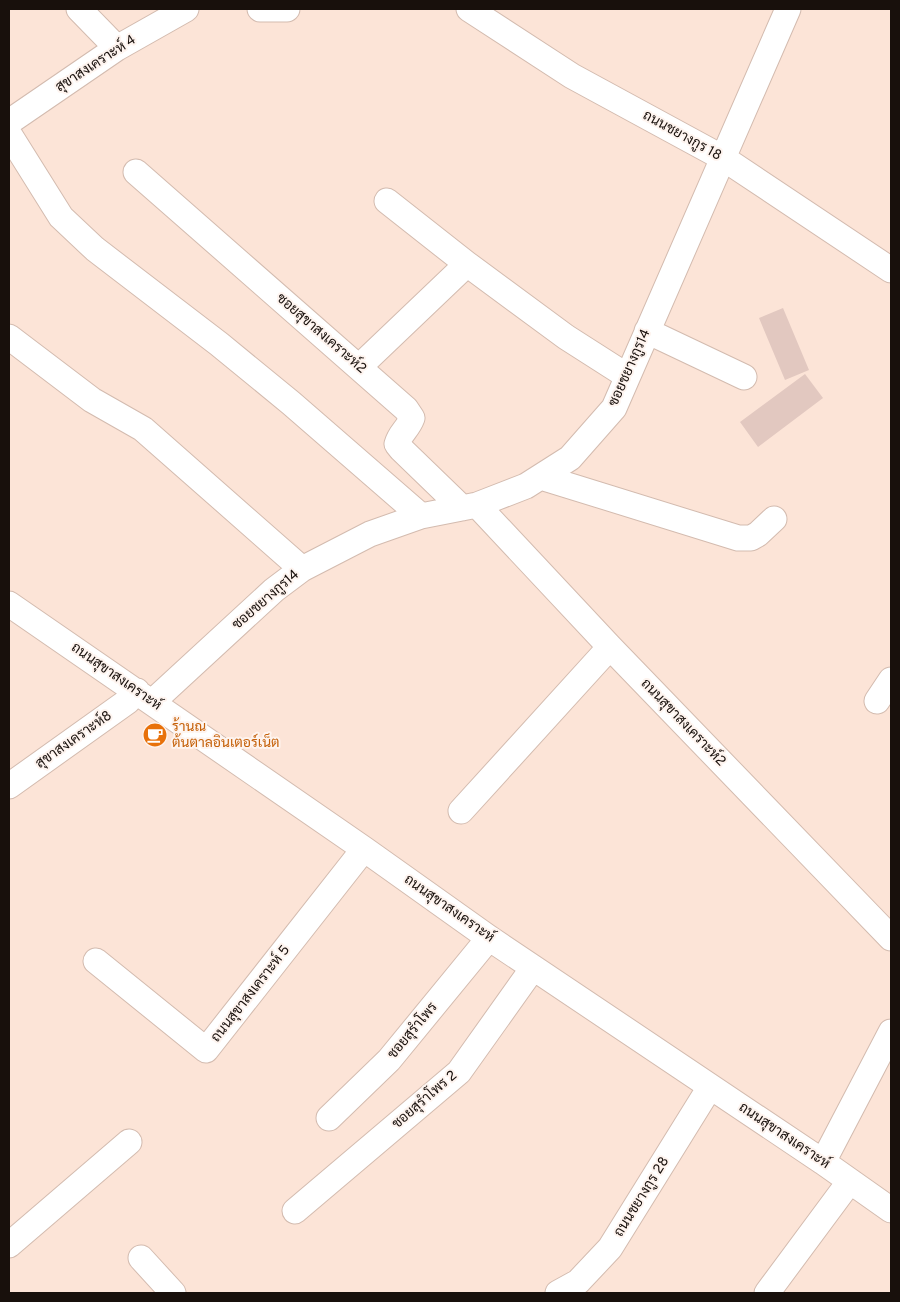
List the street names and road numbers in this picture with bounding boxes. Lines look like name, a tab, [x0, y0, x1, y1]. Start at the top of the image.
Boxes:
street label: สุขาสงเคราะห์ 4	[52, 30, 139, 96]
street label: ถนนชยางกูร 18	[640, 107, 724, 165]
street label: ซอยสุขาสงเคราะห์2	[272, 289, 371, 378]
street label: ซอยชยางกูร14	[605, 327, 655, 409]
street label: ซอยชยางกูร14	[229, 566, 303, 634]
street label: ถนนสุขาสงเคราะห์	[68, 638, 166, 715]
street label: ถนนสุขาสงเคราะห์2	[637, 674, 730, 770]
street label: สุขาสงเคราะห์8	[32, 706, 115, 772]
street label: ถนนสุขาสงเคราะห์	[401, 870, 499, 947]
street label: ถนนสุขาสงเคราะห์ 5	[206, 941, 294, 1046]
street label: ชอยสุรำโพร	[384, 998, 442, 1063]
street label: ชอยสุรำโพร 2	[388, 1066, 461, 1133]
street label: ถนนสุขาสงเคราะห์	[735, 1098, 834, 1173]
street label: ถนนชยางกูร 28	[611, 1154, 673, 1240]

